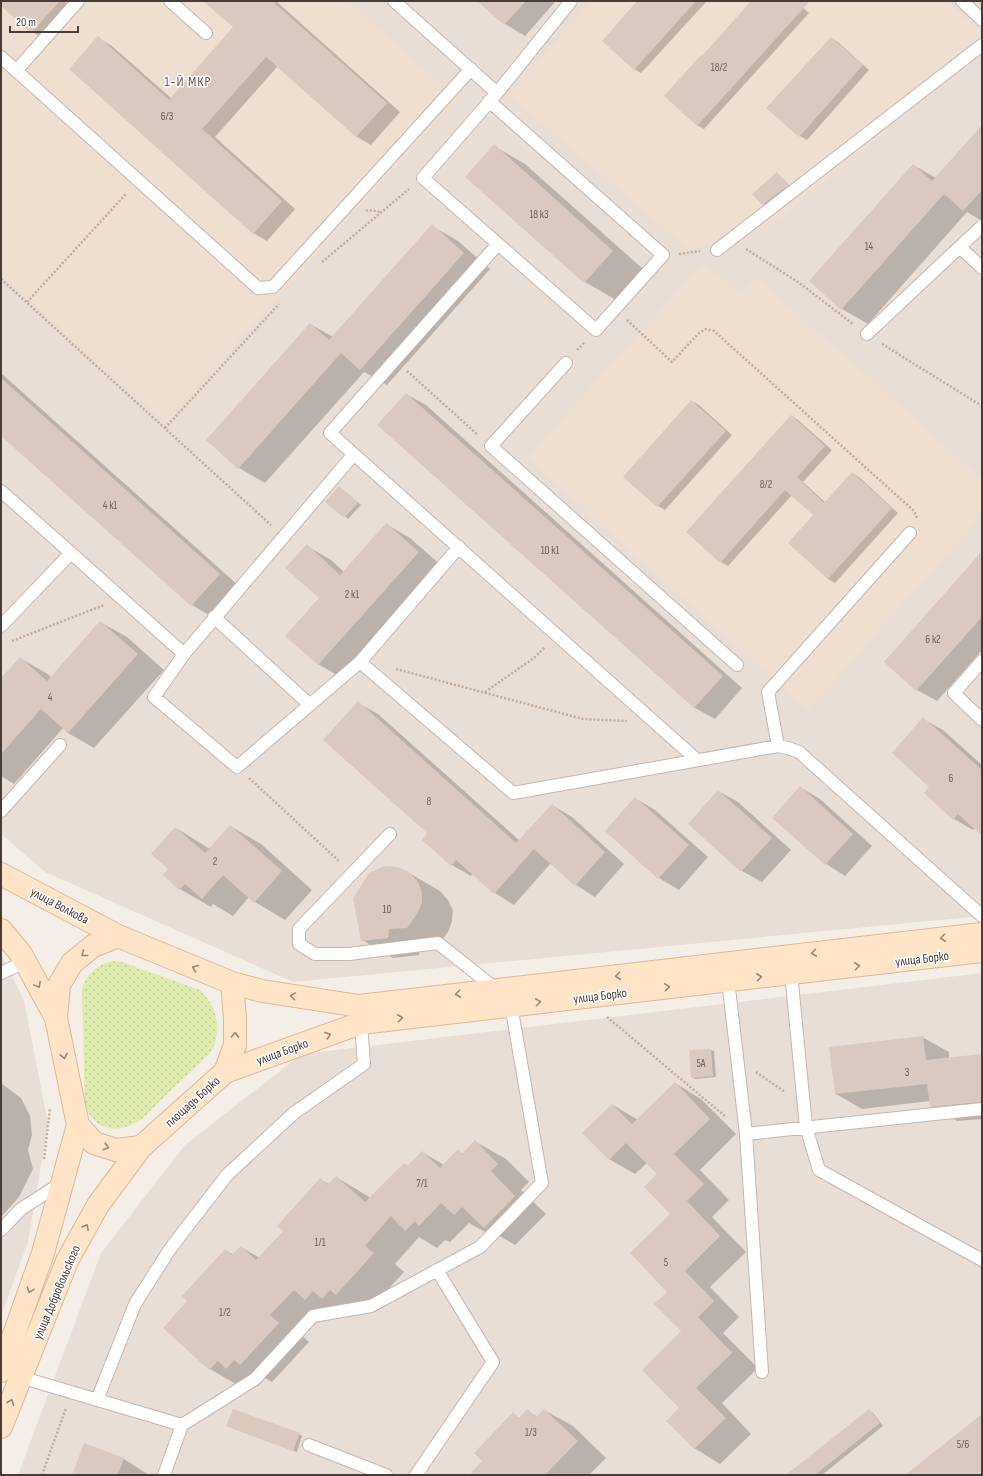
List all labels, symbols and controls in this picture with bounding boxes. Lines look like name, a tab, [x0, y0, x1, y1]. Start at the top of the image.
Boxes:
scale bar	[10, 8, 78, 34]
text: 20 m	[16, 15, 36, 30]
house number: 18/2	[711, 61, 728, 74]
district label: 1-Й МКР	[165, 73, 211, 90]
house number: 6/3	[161, 110, 174, 123]
house number: 18 к3	[529, 208, 549, 221]
house number: 14	[865, 240, 874, 253]
house number: 8/2	[760, 478, 773, 491]
house number: 4 к1	[103, 499, 117, 512]
house number: 10 к1	[541, 544, 559, 557]
house number: 2 к1	[345, 588, 359, 601]
house number: 6 к2	[925, 633, 941, 646]
house number: 4	[48, 691, 53, 704]
house number: 6	[949, 772, 954, 785]
house number: 8	[427, 795, 432, 808]
house number: 2	[213, 855, 218, 868]
street label: улица Волкова	[28, 884, 91, 928]
house number: 10	[383, 903, 391, 916]
one-way arrow	[940, 934, 946, 943]
one-way arrow	[811, 948, 817, 957]
street label: улица Борко	[894, 948, 950, 970]
one-way arrow	[82, 949, 89, 956]
one-way arrow	[854, 961, 860, 970]
one-way arrow	[192, 965, 200, 973]
one-way arrow	[615, 971, 621, 980]
one-way arrow	[756, 973, 762, 982]
one-way arrow	[33, 981, 41, 989]
one-way arrow	[664, 983, 670, 992]
street label: улица Борко	[572, 985, 628, 1007]
one-way arrow	[455, 989, 461, 998]
one-way arrow	[290, 992, 296, 1000]
one-way arrow	[535, 998, 541, 1007]
one-way arrow	[397, 1014, 403, 1023]
one-way arrow	[324, 1031, 331, 1040]
one-way arrow	[231, 1032, 239, 1038]
street label: улица Борко	[254, 1035, 310, 1069]
one-way arrow	[59, 1053, 67, 1059]
house number: 5А	[696, 1057, 706, 1070]
house number: 3	[905, 1066, 910, 1079]
street label: площадь Борко	[162, 1073, 223, 1130]
one-way arrow	[102, 1142, 109, 1151]
house number: 7/1	[416, 1177, 428, 1190]
one-way arrow	[81, 1224, 88, 1231]
house number: 1/1	[314, 1236, 326, 1249]
street label: улица Добровольского	[30, 1243, 84, 1342]
house number: 5	[664, 1256, 668, 1269]
one-way arrow	[26, 1286, 35, 1293]
house number: 1/2	[219, 1306, 231, 1319]
one-way arrow	[6, 1399, 14, 1406]
house number: 1/3	[525, 1426, 537, 1439]
house number: 5/6	[957, 1438, 969, 1451]

